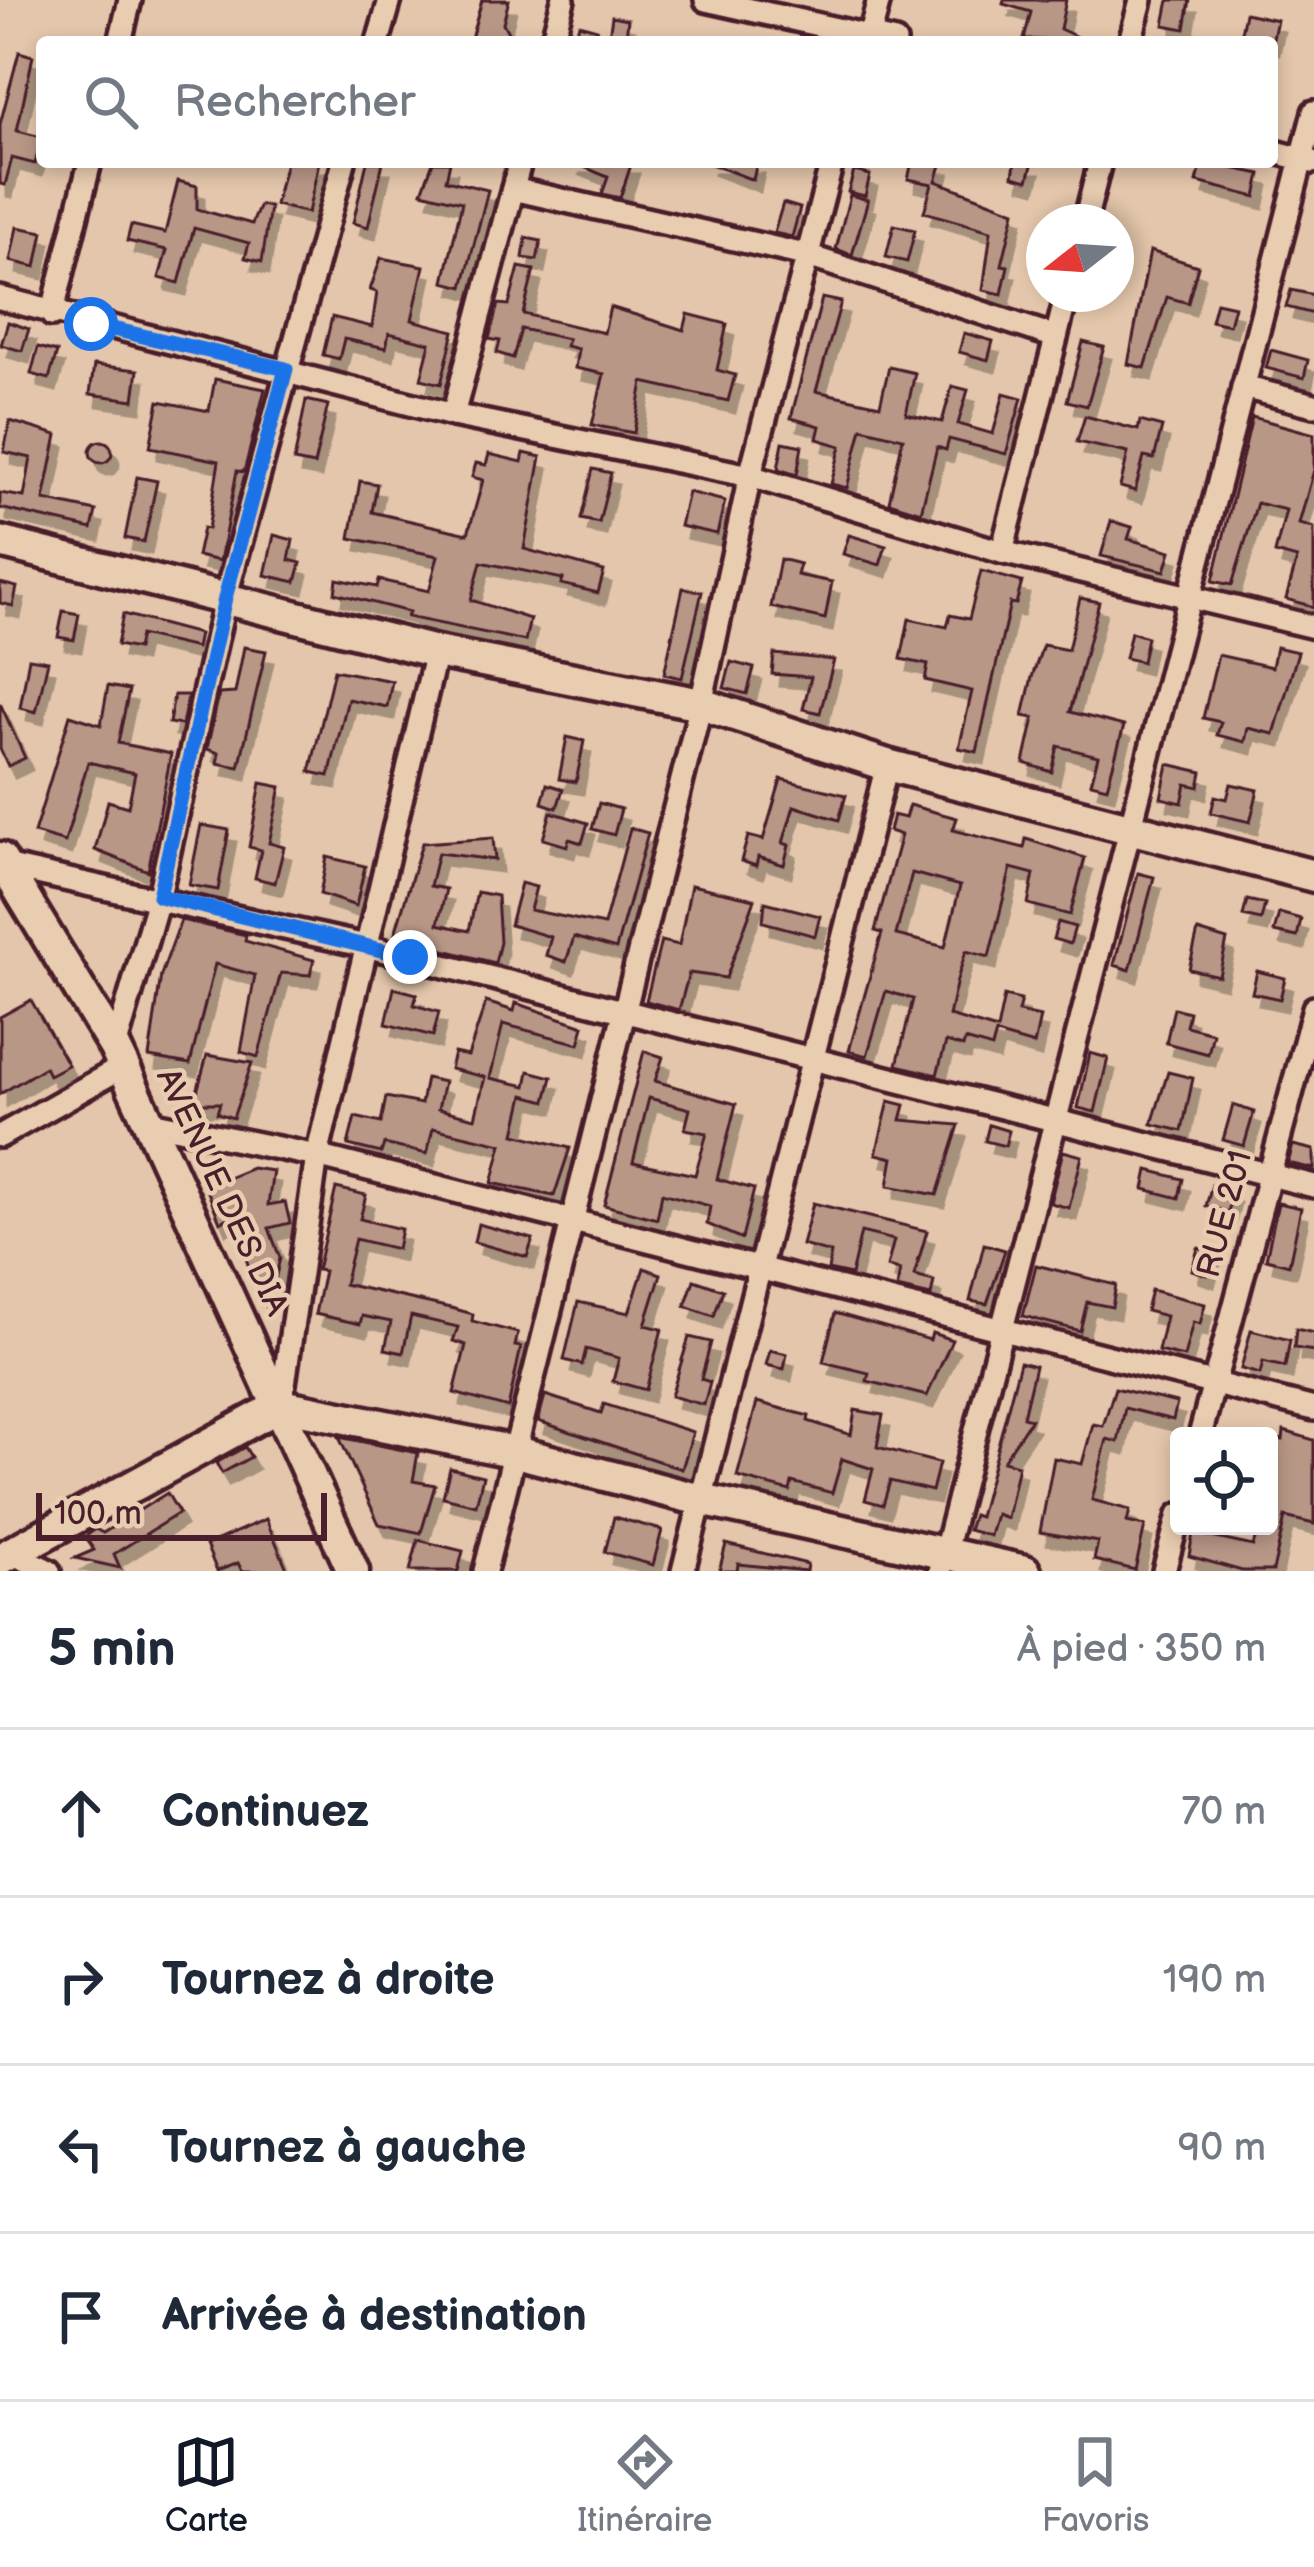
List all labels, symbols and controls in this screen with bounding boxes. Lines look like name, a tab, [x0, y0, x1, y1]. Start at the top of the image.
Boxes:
search box	[36, 36, 1278, 168]
icon: search	[78, 69, 144, 135]
text: Rechercher	[174, 75, 415, 130]
north arrow	[1026, 204, 1134, 312]
route start	[64, 297, 118, 351]
route end	[383, 930, 437, 984]
street label: AVENUE DES DIA	[147, 1062, 297, 1323]
street label: RUE 201	[1189, 1146, 1261, 1282]
map controls	[1170, 1427, 1278, 1535]
button: locate	[1170, 1427, 1278, 1535]
scale bar	[36, 1487, 327, 1540]
text: 100 m	[54, 1494, 142, 1534]
text: 5 min	[48, 1619, 176, 1680]
text: À pied · 350 m	[1017, 1626, 1266, 1673]
icon: ahead	[48, 1780, 114, 1846]
text: Continuez	[162, 1785, 369, 1840]
text: 70 m	[1181, 1789, 1266, 1836]
icon: right	[48, 1948, 114, 2014]
text: Tournez à droite	[162, 1953, 495, 2008]
text: 190 m	[1163, 1957, 1266, 2004]
icon: left	[48, 2116, 114, 2182]
text: Tournez à gauche	[162, 2121, 526, 2176]
text: 90 m	[1178, 2125, 1266, 2172]
icon: arrive	[48, 2284, 114, 2350]
text: Arrivée à destination	[162, 2289, 587, 2344]
tab: Carte	[165, 2429, 248, 2541]
tab: Itinéraire	[577, 2429, 712, 2541]
tab: Favoris	[1042, 2429, 1149, 2541]

